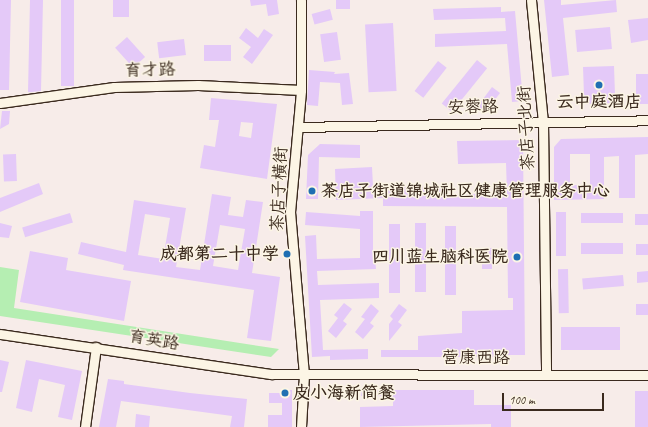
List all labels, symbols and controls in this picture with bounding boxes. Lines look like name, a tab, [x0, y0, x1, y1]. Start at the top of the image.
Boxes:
street label: 育才路	[124, 59, 176, 81]
marker: 云中庭酒店	[594, 80, 604, 90]
street label: 茶店子北街	[514, 85, 538, 171]
place label: 云中庭酒店	[557, 92, 641, 112]
street label: 安蓉路	[447, 96, 499, 118]
street label: 茶店子横街	[267, 146, 291, 232]
place label: 茶店子街道锦城社区健康管理服务中心	[321, 181, 610, 201]
marker: 茶店子街道锦城社区健康管理服务中心	[306, 185, 318, 197]
place label: 成都第二十中学	[160, 244, 279, 264]
place label: 四川蓝生脑科医院	[372, 247, 508, 267]
marker: 成都第二十中学	[282, 249, 292, 259]
marker: 四川蓝生脑科医院	[511, 251, 523, 263]
street label: 育英路	[127, 326, 181, 354]
street label: 营康西路	[442, 348, 510, 368]
place label: 皮小海新简餐	[293, 383, 395, 403]
scale bar	[504, 385, 606, 411]
marker: 皮小海新简餐	[280, 388, 290, 398]
text: 100 m	[509, 392, 535, 408]

